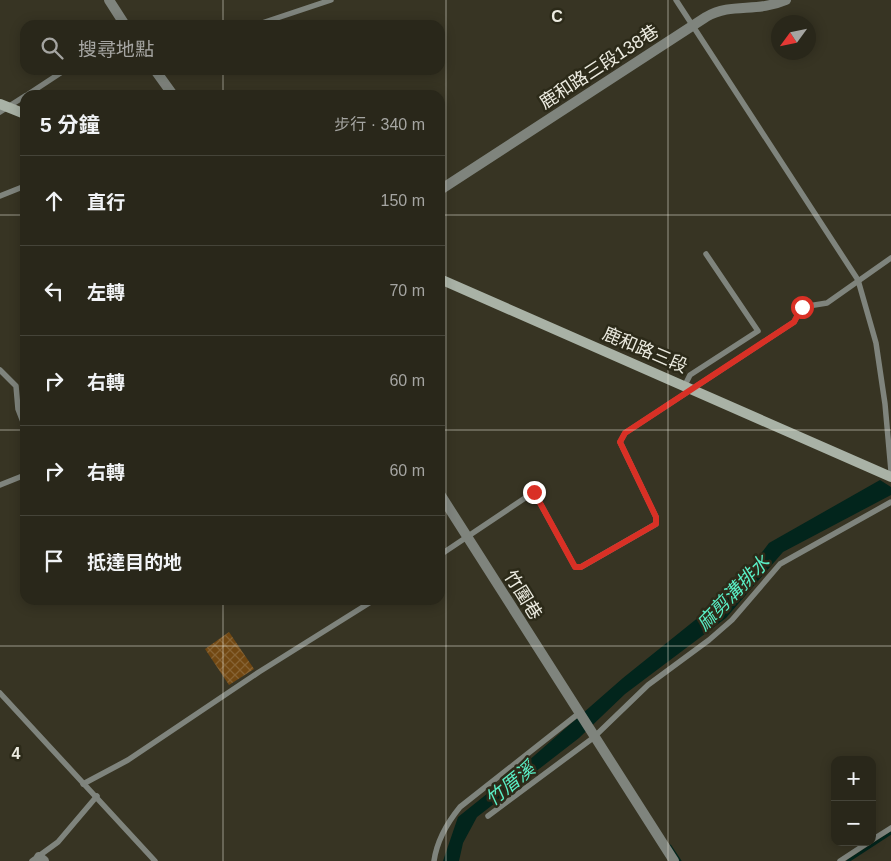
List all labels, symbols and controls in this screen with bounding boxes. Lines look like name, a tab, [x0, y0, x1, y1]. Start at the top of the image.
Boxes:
text: C	[551, 8, 563, 25]
north arrow	[771, 15, 816, 60]
search box	[20, 20, 445, 75]
street label: 鹿和路三段138巷	[536, 21, 662, 113]
icon: search	[38, 34, 66, 62]
text: 搜尋地點	[78, 39, 154, 60]
text: 5 分鐘	[40, 113, 100, 136]
text: 步行 · 340 m	[334, 116, 425, 133]
icon: ahead	[40, 187, 68, 215]
text: 直行	[87, 192, 125, 213]
text: 150 m	[381, 192, 425, 209]
icon: left	[40, 277, 68, 305]
text: 左轉	[87, 282, 125, 303]
text: 70 m	[389, 282, 425, 299]
route start	[791, 296, 814, 319]
street label: 鹿和路三段	[600, 323, 690, 377]
icon: right	[40, 367, 68, 395]
text: 右轉	[87, 372, 125, 393]
text: 60 m	[389, 372, 425, 389]
icon: right	[40, 457, 68, 485]
text: 右轉	[87, 462, 125, 483]
text: 60 m	[389, 462, 425, 479]
route end	[523, 481, 546, 504]
icon: arrive	[40, 547, 68, 575]
water label: 麻剪溝排水	[692, 551, 774, 634]
text: 抵達目的地	[87, 552, 182, 573]
street label: 竹圍巷	[500, 567, 546, 623]
text: 4	[12, 745, 21, 762]
water label: 竹厝溪	[481, 756, 541, 810]
map controls	[831, 756, 876, 846]
button: +	[831, 756, 876, 801]
button: −	[831, 801, 876, 846]

